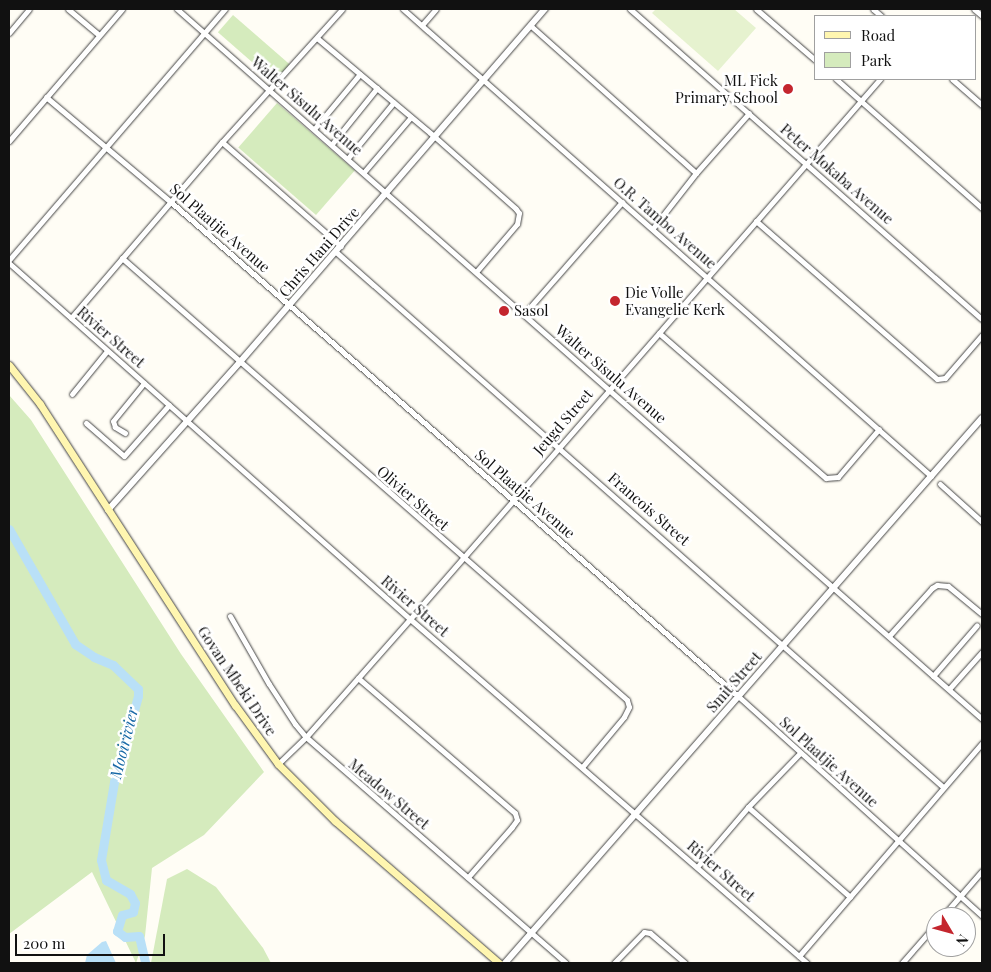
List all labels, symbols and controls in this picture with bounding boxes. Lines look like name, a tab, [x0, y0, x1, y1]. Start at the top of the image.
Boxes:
legend	[814, 15, 976, 80]
text: Road	[861, 25, 895, 45]
text: Park	[861, 50, 892, 70]
street label: Walter Sisulu Avenue	[247, 53, 367, 159]
place label: ML Fick Primary School	[675, 71, 778, 106]
marker: ML Fick Primary School	[782, 83, 794, 95]
street label: Peter Mokaba Avenue	[776, 120, 898, 228]
street label: O.R. Tambo Avenue	[609, 173, 721, 273]
street label: Sol Plaatjie Avenue	[166, 180, 274, 276]
street label: Chris Hani Drive	[275, 203, 363, 301]
place label: Die Volle Evangelie Kerk	[625, 283, 725, 318]
marker: Die Volle Evangelie Kerk	[609, 295, 621, 307]
place label: Sasol	[514, 302, 549, 320]
street label: Rivier Street	[73, 303, 149, 371]
marker: Sasol	[498, 305, 510, 317]
street label: Walter Sisulu Avenue	[551, 321, 671, 427]
street label: Jeugd Street	[529, 385, 597, 459]
street label: Sol Plaatjie Avenue	[471, 446, 579, 542]
street label: Olivier Street	[373, 462, 453, 534]
street label: Francois Street	[605, 469, 693, 549]
street label: Rivier Street	[377, 572, 453, 640]
street label: Govan Mbeki Drive	[194, 623, 280, 739]
street label: Smit Street	[703, 648, 765, 716]
water label: Mooirivier	[106, 705, 142, 781]
street label: Sol Plaatjie Avenue	[776, 713, 882, 811]
street label: Meadow Street	[345, 755, 433, 833]
street label: Rivier Street	[683, 837, 759, 905]
north arrow	[926, 907, 976, 957]
scale bar	[18, 924, 168, 956]
text: N	[952, 931, 973, 950]
text: 200 m	[23, 933, 65, 953]

